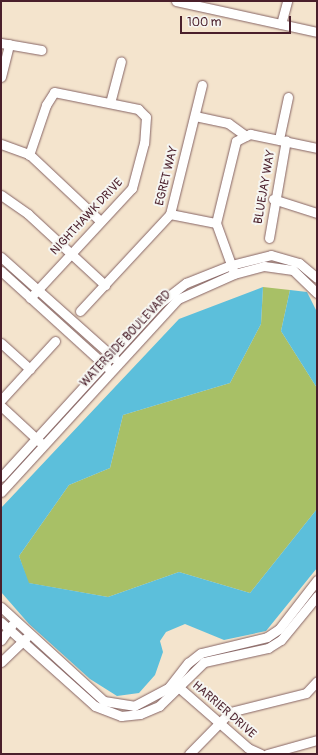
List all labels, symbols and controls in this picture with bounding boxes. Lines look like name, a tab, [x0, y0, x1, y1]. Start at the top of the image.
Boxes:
scale bar	[182, 8, 293, 34]
text: 100 m	[187, 15, 221, 30]
street label: EGRET WAY	[153, 145, 181, 207]
street label: BLUEJAY WAY	[251, 149, 279, 225]
street label: NIGHTHAWK DRIVE	[48, 176, 126, 258]
street label: WATERSIDE BOULEVARD	[77, 288, 175, 390]
street label: HARRIER DRIVE	[189, 678, 259, 742]

